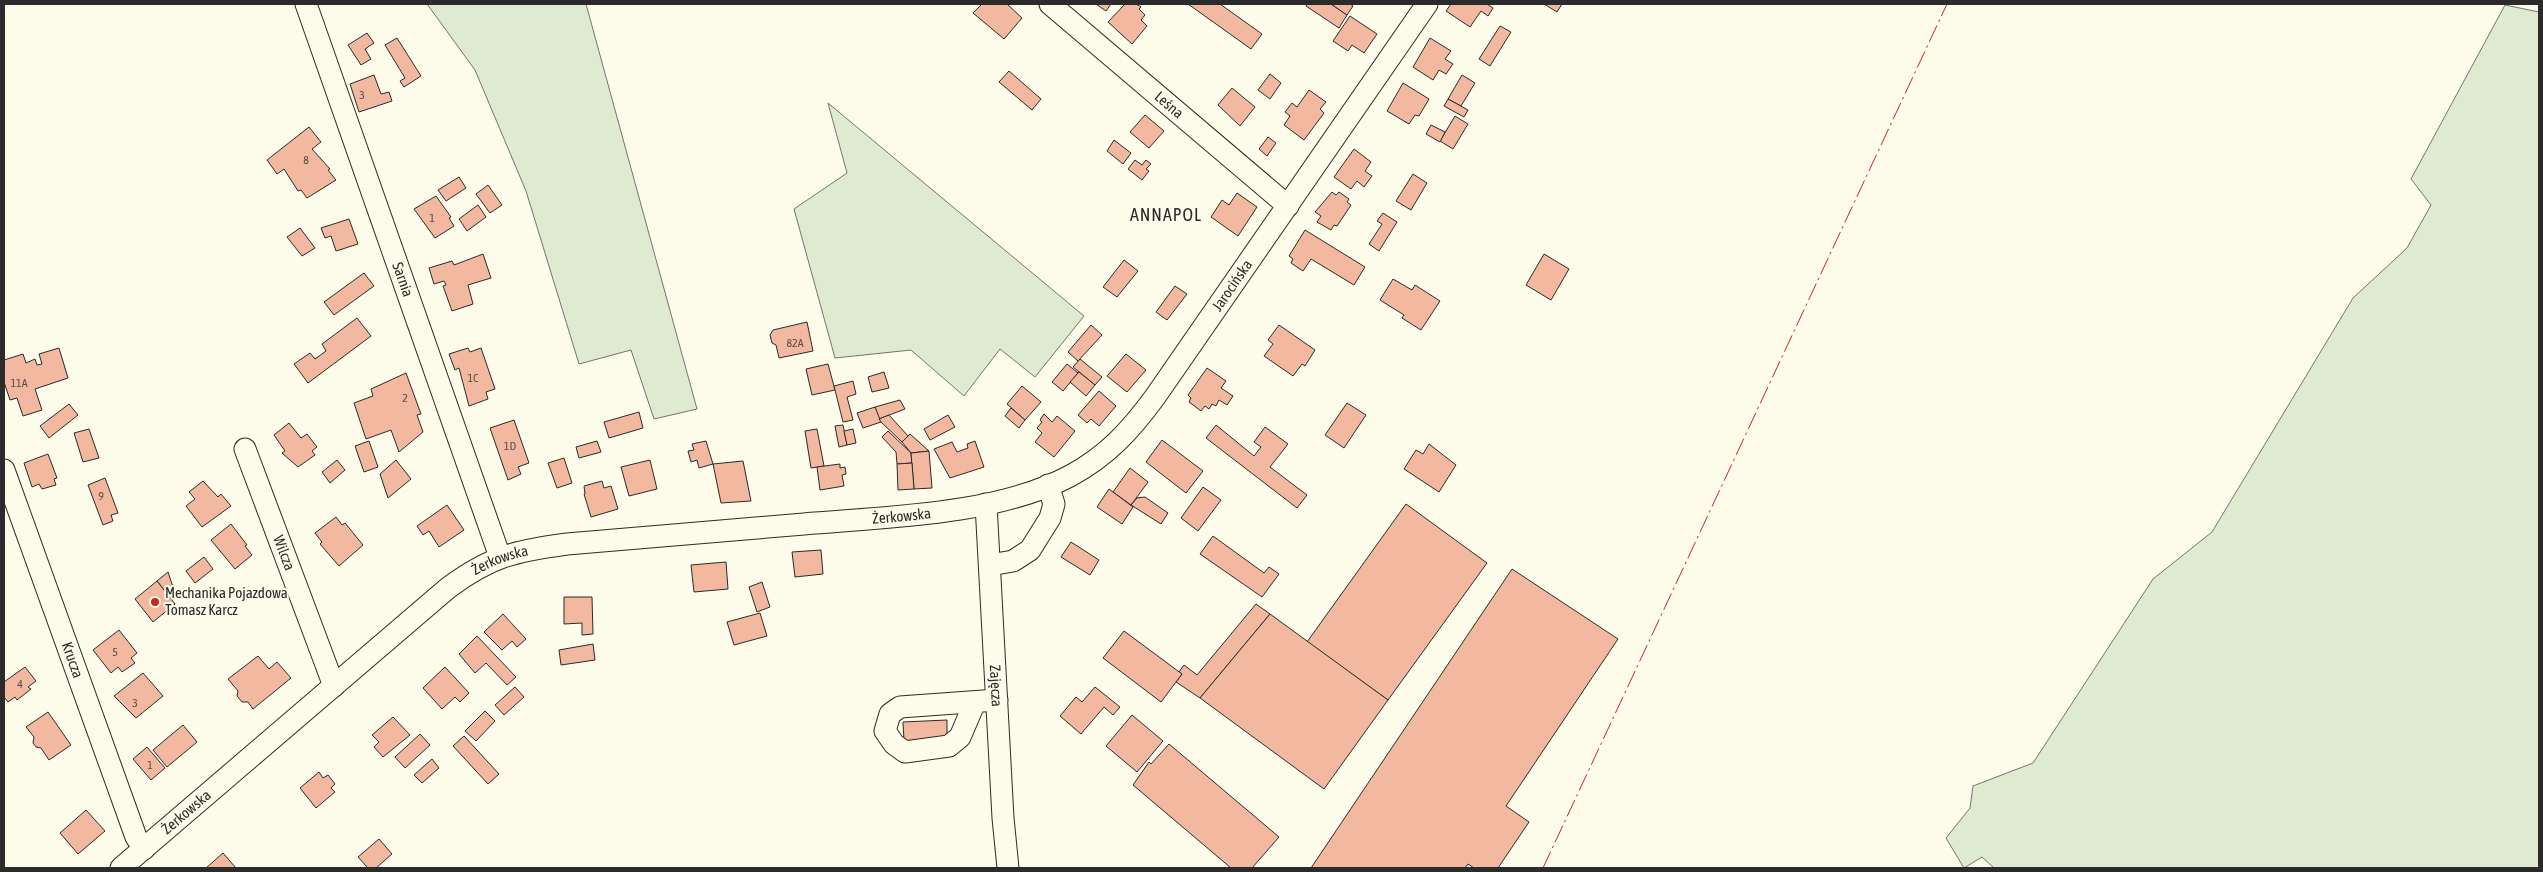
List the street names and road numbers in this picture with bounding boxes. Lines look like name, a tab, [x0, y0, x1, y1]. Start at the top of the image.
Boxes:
street label: Leśna	[1151, 88, 1187, 121]
street label: Jarocińska	[1208, 256, 1255, 314]
street label: Sarnia	[389, 260, 417, 299]
street label: Żerkowska	[871, 504, 932, 527]
street label: Wilcza	[270, 533, 299, 573]
street label: Żerkowska	[468, 541, 529, 578]
street label: Krucza	[59, 640, 87, 680]
street label: Zajęcza	[987, 664, 1006, 707]
street label: Żerkowska	[158, 786, 214, 837]

